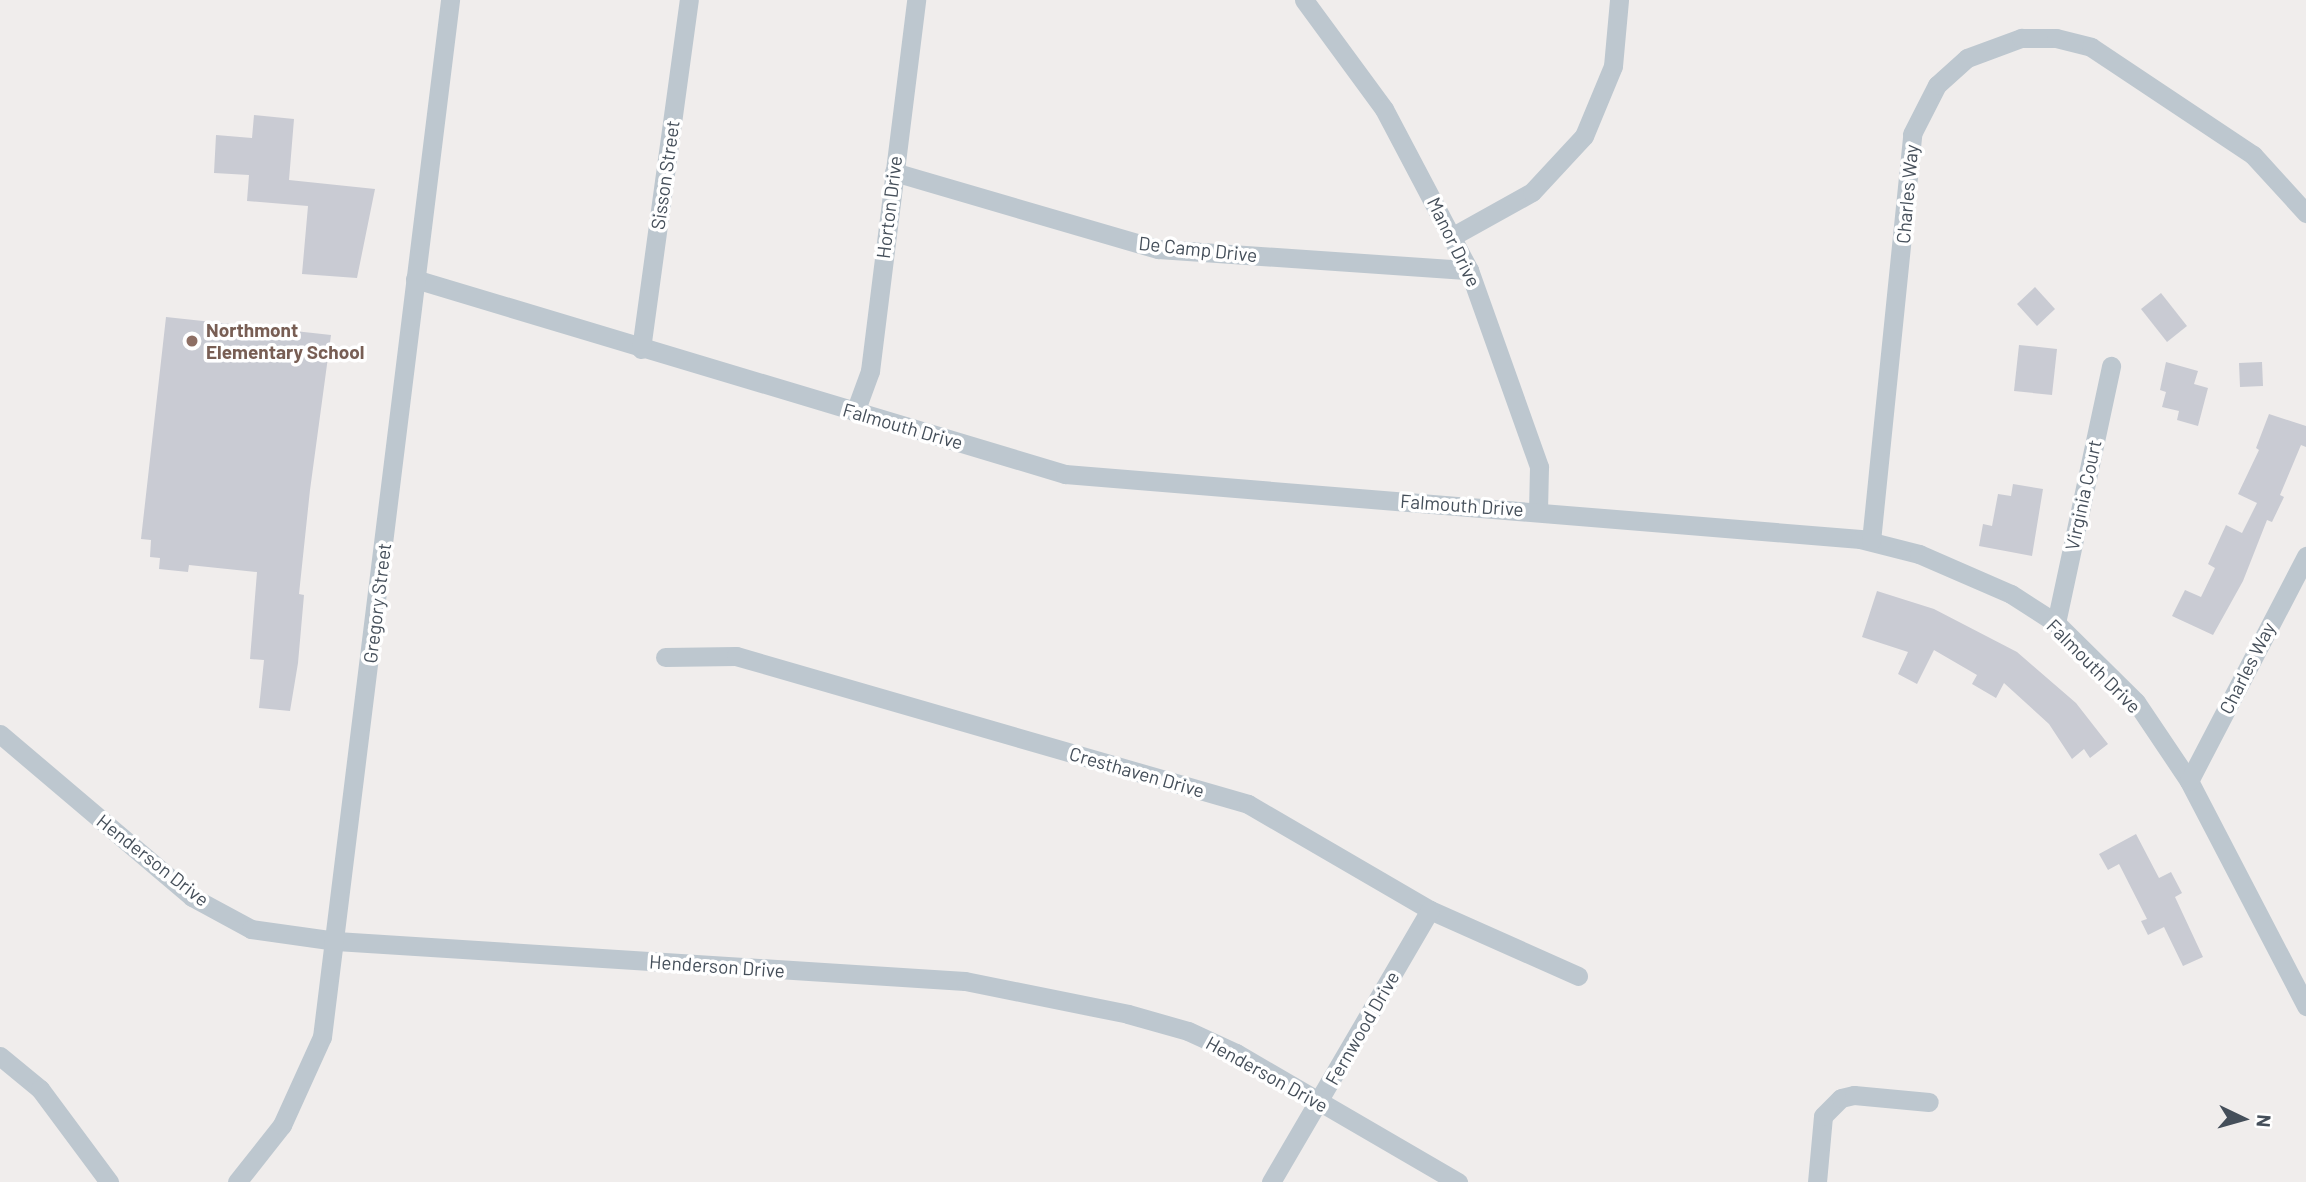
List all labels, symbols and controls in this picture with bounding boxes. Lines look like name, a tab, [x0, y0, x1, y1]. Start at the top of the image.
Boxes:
street label: Sisson Street	[646, 119, 684, 231]
street label: Charles Way	[1891, 143, 1923, 245]
street label: Horton Drive	[871, 154, 907, 260]
street label: Manor Drive	[1423, 193, 1485, 291]
street label: De Camp Drive	[1138, 231, 1258, 267]
place label: Northmont Elementary School	[206, 319, 364, 363]
marker: Northmont Elementary School	[184, 333, 200, 349]
street label: Falmouth Drive	[840, 398, 966, 454]
street label: Virginia Court	[2060, 438, 2106, 552]
street label: Falmouth Drive	[1400, 489, 1524, 521]
street label: Gregory Street	[358, 542, 396, 664]
street label: Falmouth Drive	[2042, 614, 2146, 718]
street label: Charles Way	[2214, 618, 2280, 718]
street label: Cresthaven Drive	[1067, 742, 1207, 802]
street label: Henderson Drive	[92, 809, 214, 911]
street label: Henderson Drive	[648, 950, 786, 982]
street label: Fernwood Drive	[1320, 967, 1404, 1089]
street label: Henderson Drive	[1202, 1031, 1332, 1117]
north arrow	[2208, 1084, 2278, 1154]
text: N	[2252, 1114, 2276, 1128]

